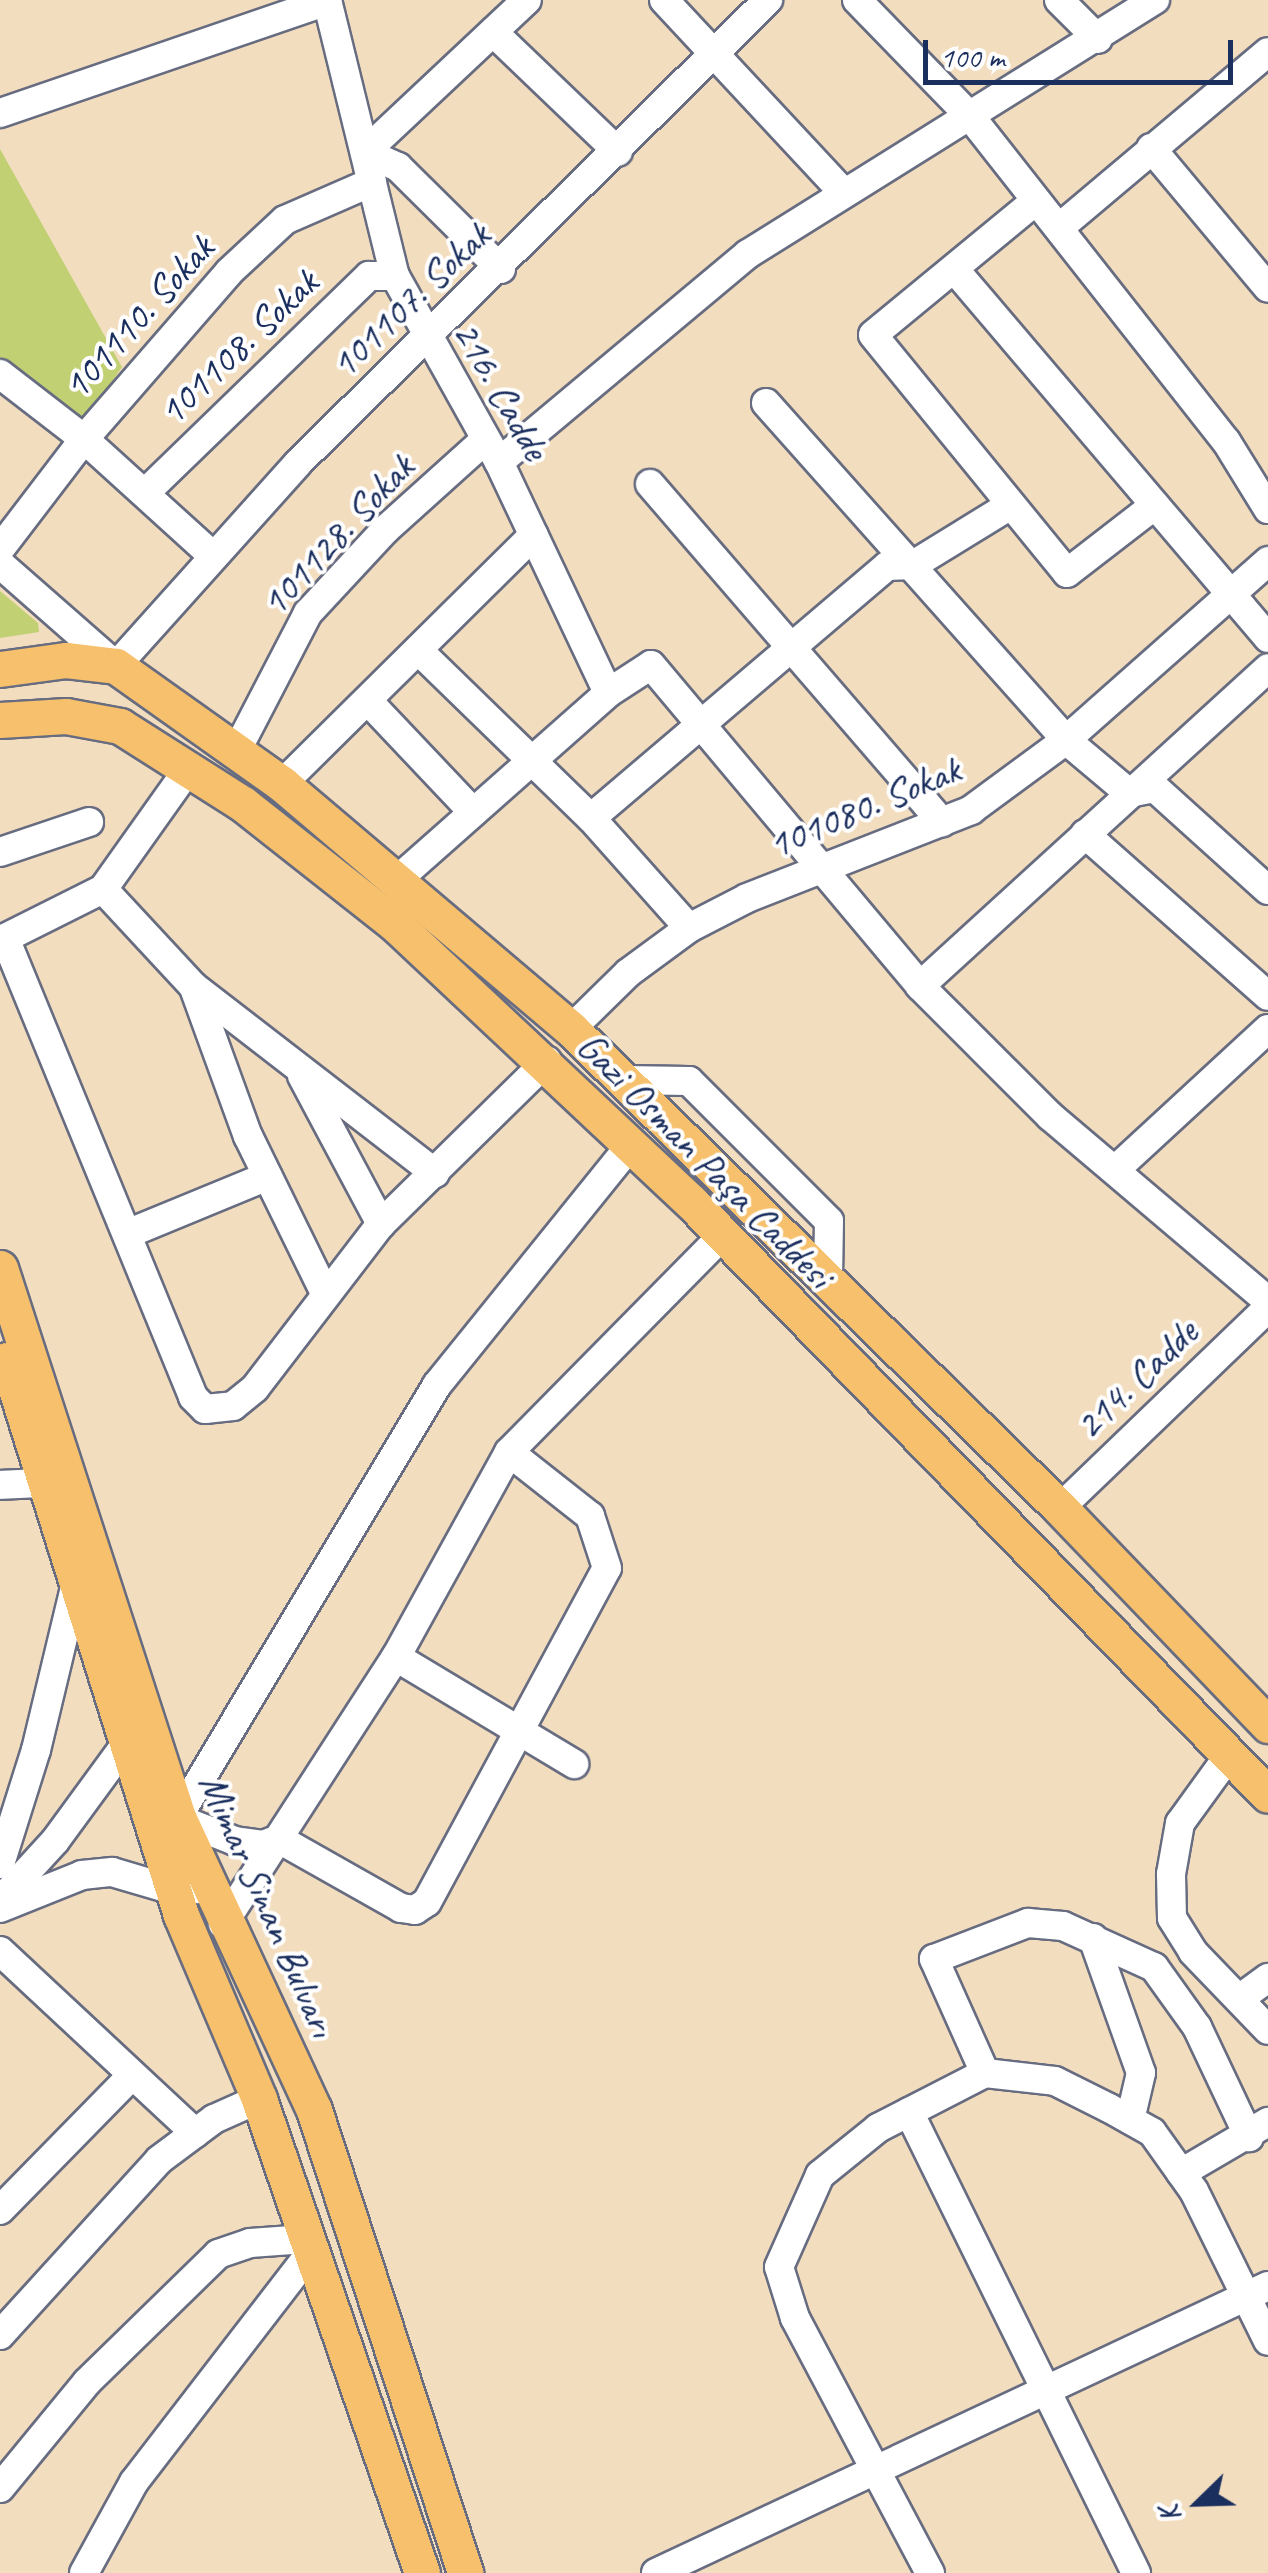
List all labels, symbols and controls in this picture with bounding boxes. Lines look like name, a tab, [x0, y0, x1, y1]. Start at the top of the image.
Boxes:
scale bar	[928, 20, 1238, 82]
text: 100 m	[940, 38, 1005, 76]
street label: 101107. Sokak	[320, 212, 500, 388]
street label: 101110. Sokak	[52, 225, 224, 409]
street label: 101108. Sokak	[148, 259, 328, 435]
street label: 216. Cadde	[442, 312, 560, 468]
street label: 101128. Sokak	[250, 444, 424, 626]
street label: 101080. Sokak	[761, 745, 967, 869]
street label: Gazi Osman Paşa Caddesi	[565, 1020, 845, 1300]
street label: 214. Cadde	[1065, 1309, 1207, 1449]
street label: Mimar Sinan Bulvarı	[189, 1766, 347, 2044]
north arrow	[1148, 2453, 1248, 2553]
text: K	[1151, 2502, 1189, 2528]

